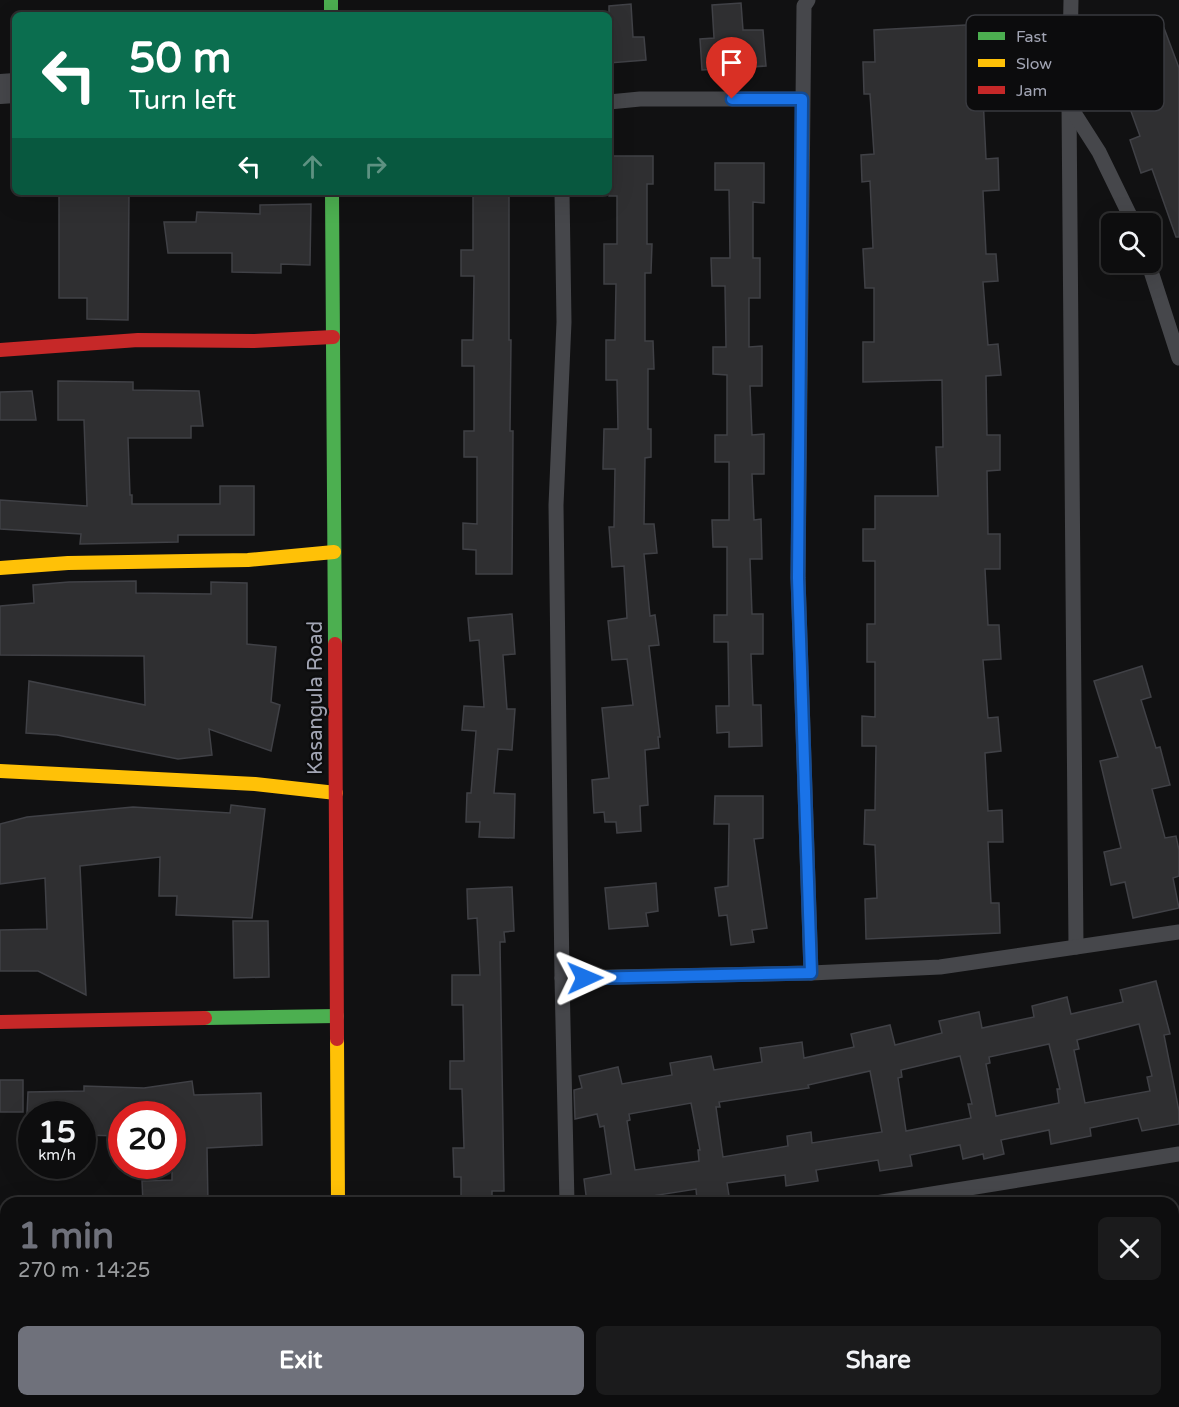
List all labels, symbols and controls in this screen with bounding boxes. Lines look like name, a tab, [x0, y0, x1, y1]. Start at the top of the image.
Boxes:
legend	[966, 15, 1164, 111]
text: Fast	[1016, 27, 1047, 47]
text: 50 m	[129, 33, 231, 84]
icon: left	[30, 36, 108, 114]
pin	[706, 37, 757, 99]
icon: arrive	[715, 46, 748, 79]
text: Slow	[1016, 54, 1052, 74]
text: Jam	[1016, 81, 1047, 101]
text: Turn left	[129, 84, 236, 117]
icon: left	[233, 150, 266, 183]
icon: ahead	[296, 150, 329, 183]
icon: right	[359, 150, 392, 183]
map controls	[1101, 213, 1161, 273]
button: search	[1101, 213, 1161, 273]
street label: Kasangula Road	[304, 621, 328, 775]
position arrow	[553, 946, 617, 1010]
speed limit sign: 20	[108, 1101, 186, 1179]
text: 15	[38, 1114, 76, 1151]
text: km/h	[38, 1146, 76, 1164]
text: 1 min	[18, 1215, 114, 1258]
button: close	[1098, 1217, 1161, 1280]
text: 270 m · 14:25	[18, 1259, 150, 1283]
button: Exit	[18, 1326, 584, 1395]
button: Share	[596, 1326, 1161, 1395]

